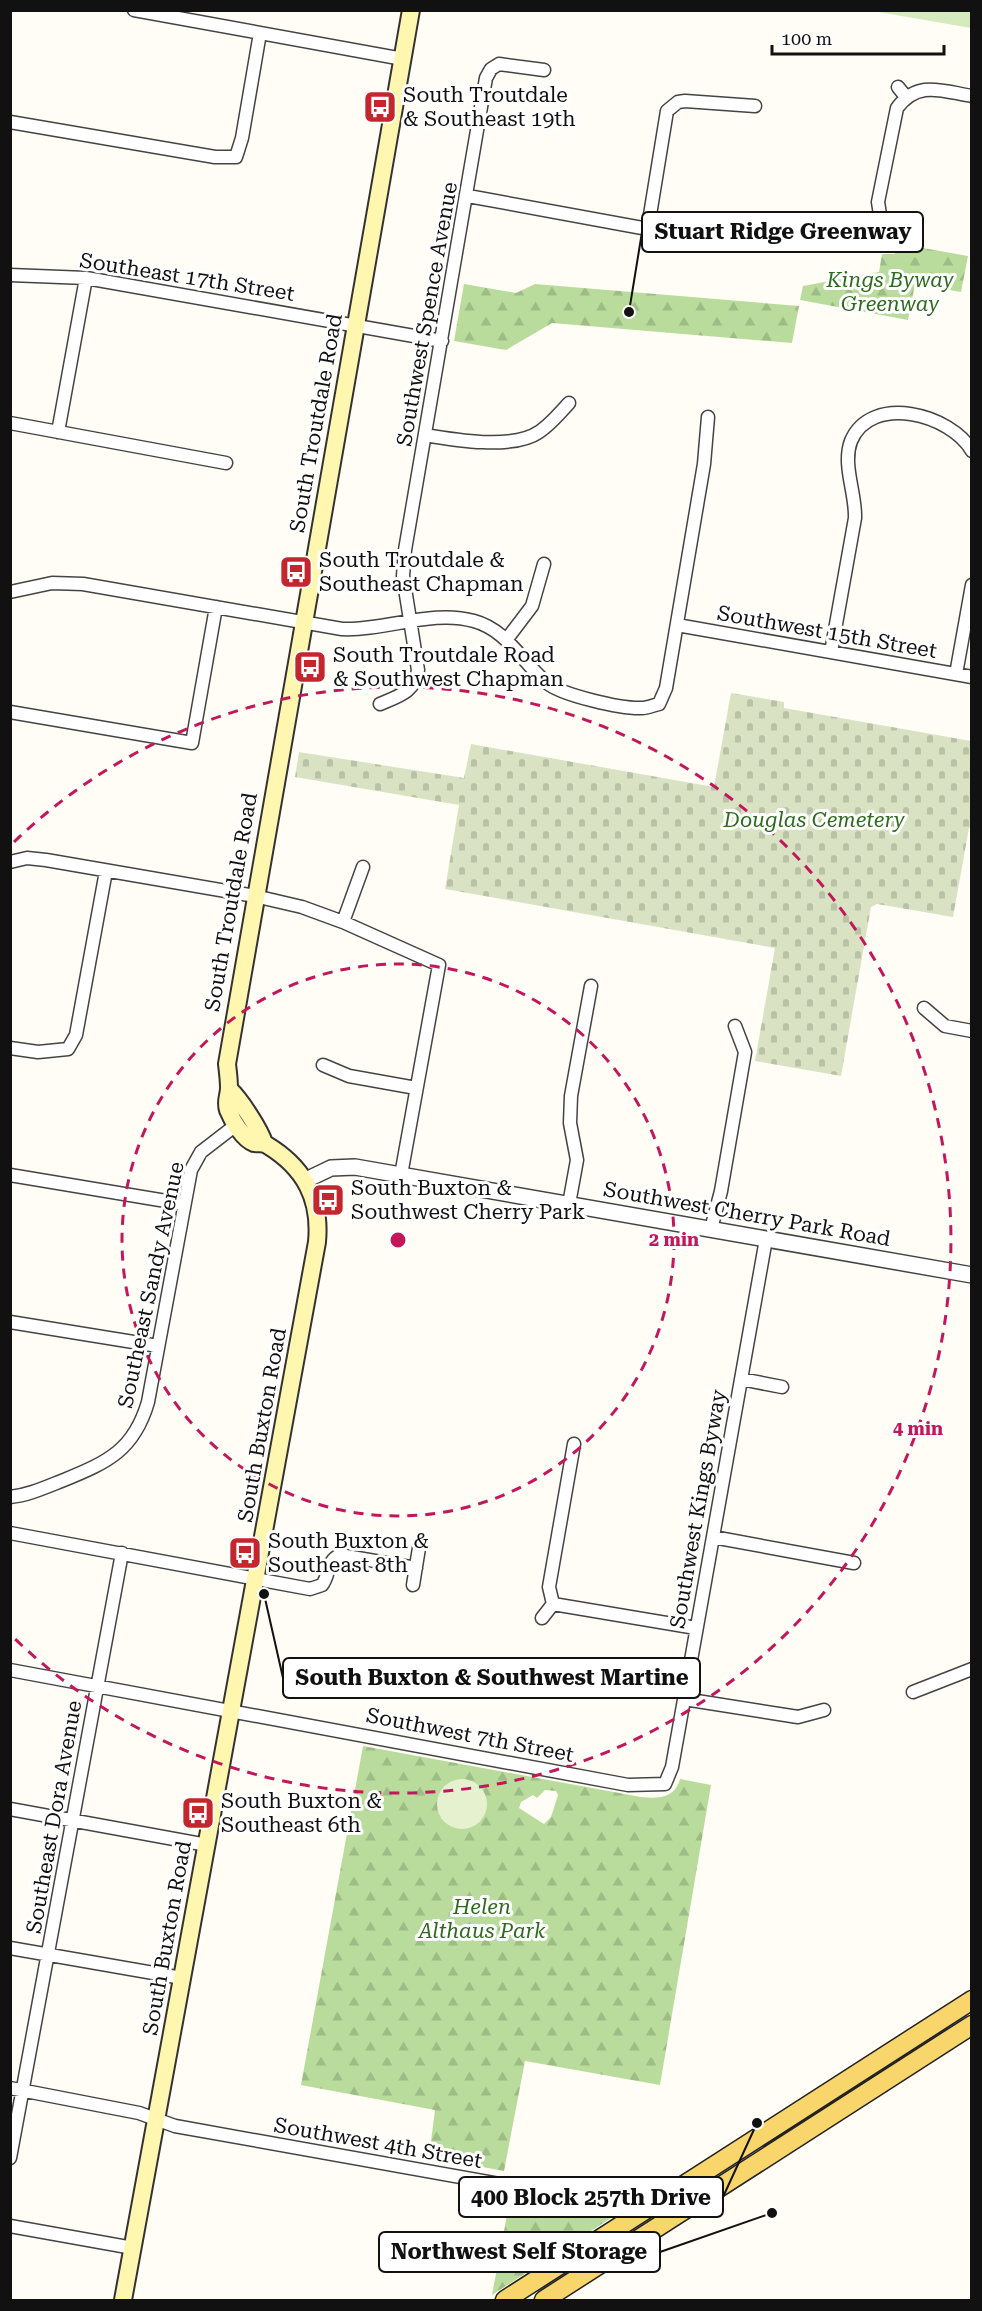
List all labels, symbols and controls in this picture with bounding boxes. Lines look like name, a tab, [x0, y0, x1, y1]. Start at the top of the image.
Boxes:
scale bar	[772, 18, 944, 56]
text: 100 m	[781, 28, 832, 49]
place label: South Troutdale & Southeast 19th	[403, 83, 576, 131]
bus stop icon: South Troutdale & Southeast 19th	[362, 89, 398, 125]
street label: Southwest Spence Avenue	[392, 180, 462, 448]
callout: Stuart Ridge Greenway	[642, 212, 923, 252]
text: Stuart Ridge Greenway	[655, 219, 912, 244]
street label: Southeast 17th Street	[78, 248, 296, 306]
park label: Kings Byway Greenway	[825, 268, 954, 316]
street label: South Troutdale Road	[285, 311, 347, 534]
place label: South Troutdale & Southeast Chapman	[319, 548, 524, 596]
bus stop icon: South Troutdale & Southeast Chapman	[278, 554, 314, 590]
street label: Southwest 15th Street	[715, 601, 939, 663]
place label: South Troutdale Road & Southwest Chapman	[333, 643, 564, 691]
bus stop icon: South Troutdale Road & Southwest Chapman	[292, 649, 328, 685]
street label: South Troutdale Road	[200, 790, 262, 1013]
park label: Douglas Cemetery	[723, 808, 905, 832]
street label: Southeast Sandy Avenue	[113, 1160, 189, 1410]
place label: South Buxton & Southwest Cherry Park	[351, 1176, 585, 1224]
street label: Southwest Cherry Park Road	[602, 1177, 893, 1251]
bus stop icon: South Buxton & Southwest Cherry Park	[310, 1182, 346, 1218]
text: 2 min	[649, 1229, 699, 1250]
centre of rings	[388, 1230, 408, 1250]
street label: South Buxton Road	[233, 1325, 291, 1524]
street label: Southwest Kings Byway	[665, 1387, 731, 1630]
text: 4 min	[893, 1418, 943, 1439]
place label: South Buxton & Southeast 8th	[268, 1529, 429, 1577]
bus stop icon: South Buxton & Southeast 8th	[227, 1535, 263, 1571]
callout: South Buxton & Southwest Martine	[283, 1658, 700, 1698]
text: South Buxton & Southwest Martine	[295, 1665, 689, 1690]
street label: Southeast Dora Avenue	[22, 1699, 86, 1935]
street label: Southwest 7th Street	[364, 1703, 576, 1767]
place label: South Buxton & Southeast 6th	[221, 1789, 382, 1837]
bus stop icon: South Buxton & Southeast 6th	[180, 1795, 216, 1831]
street label: South Buxton Road	[138, 1838, 196, 2037]
park label: Helen Althaus Park	[417, 1895, 546, 1943]
street label: Southwest 4th Street	[272, 2113, 484, 2173]
callout: 400 Block 257th Drive	[459, 2177, 723, 2217]
text: 400 Block 257th Drive	[471, 2185, 711, 2210]
callout: Northwest Self Storage	[379, 2232, 660, 2272]
text: Northwest Self Storage	[391, 2239, 647, 2264]

